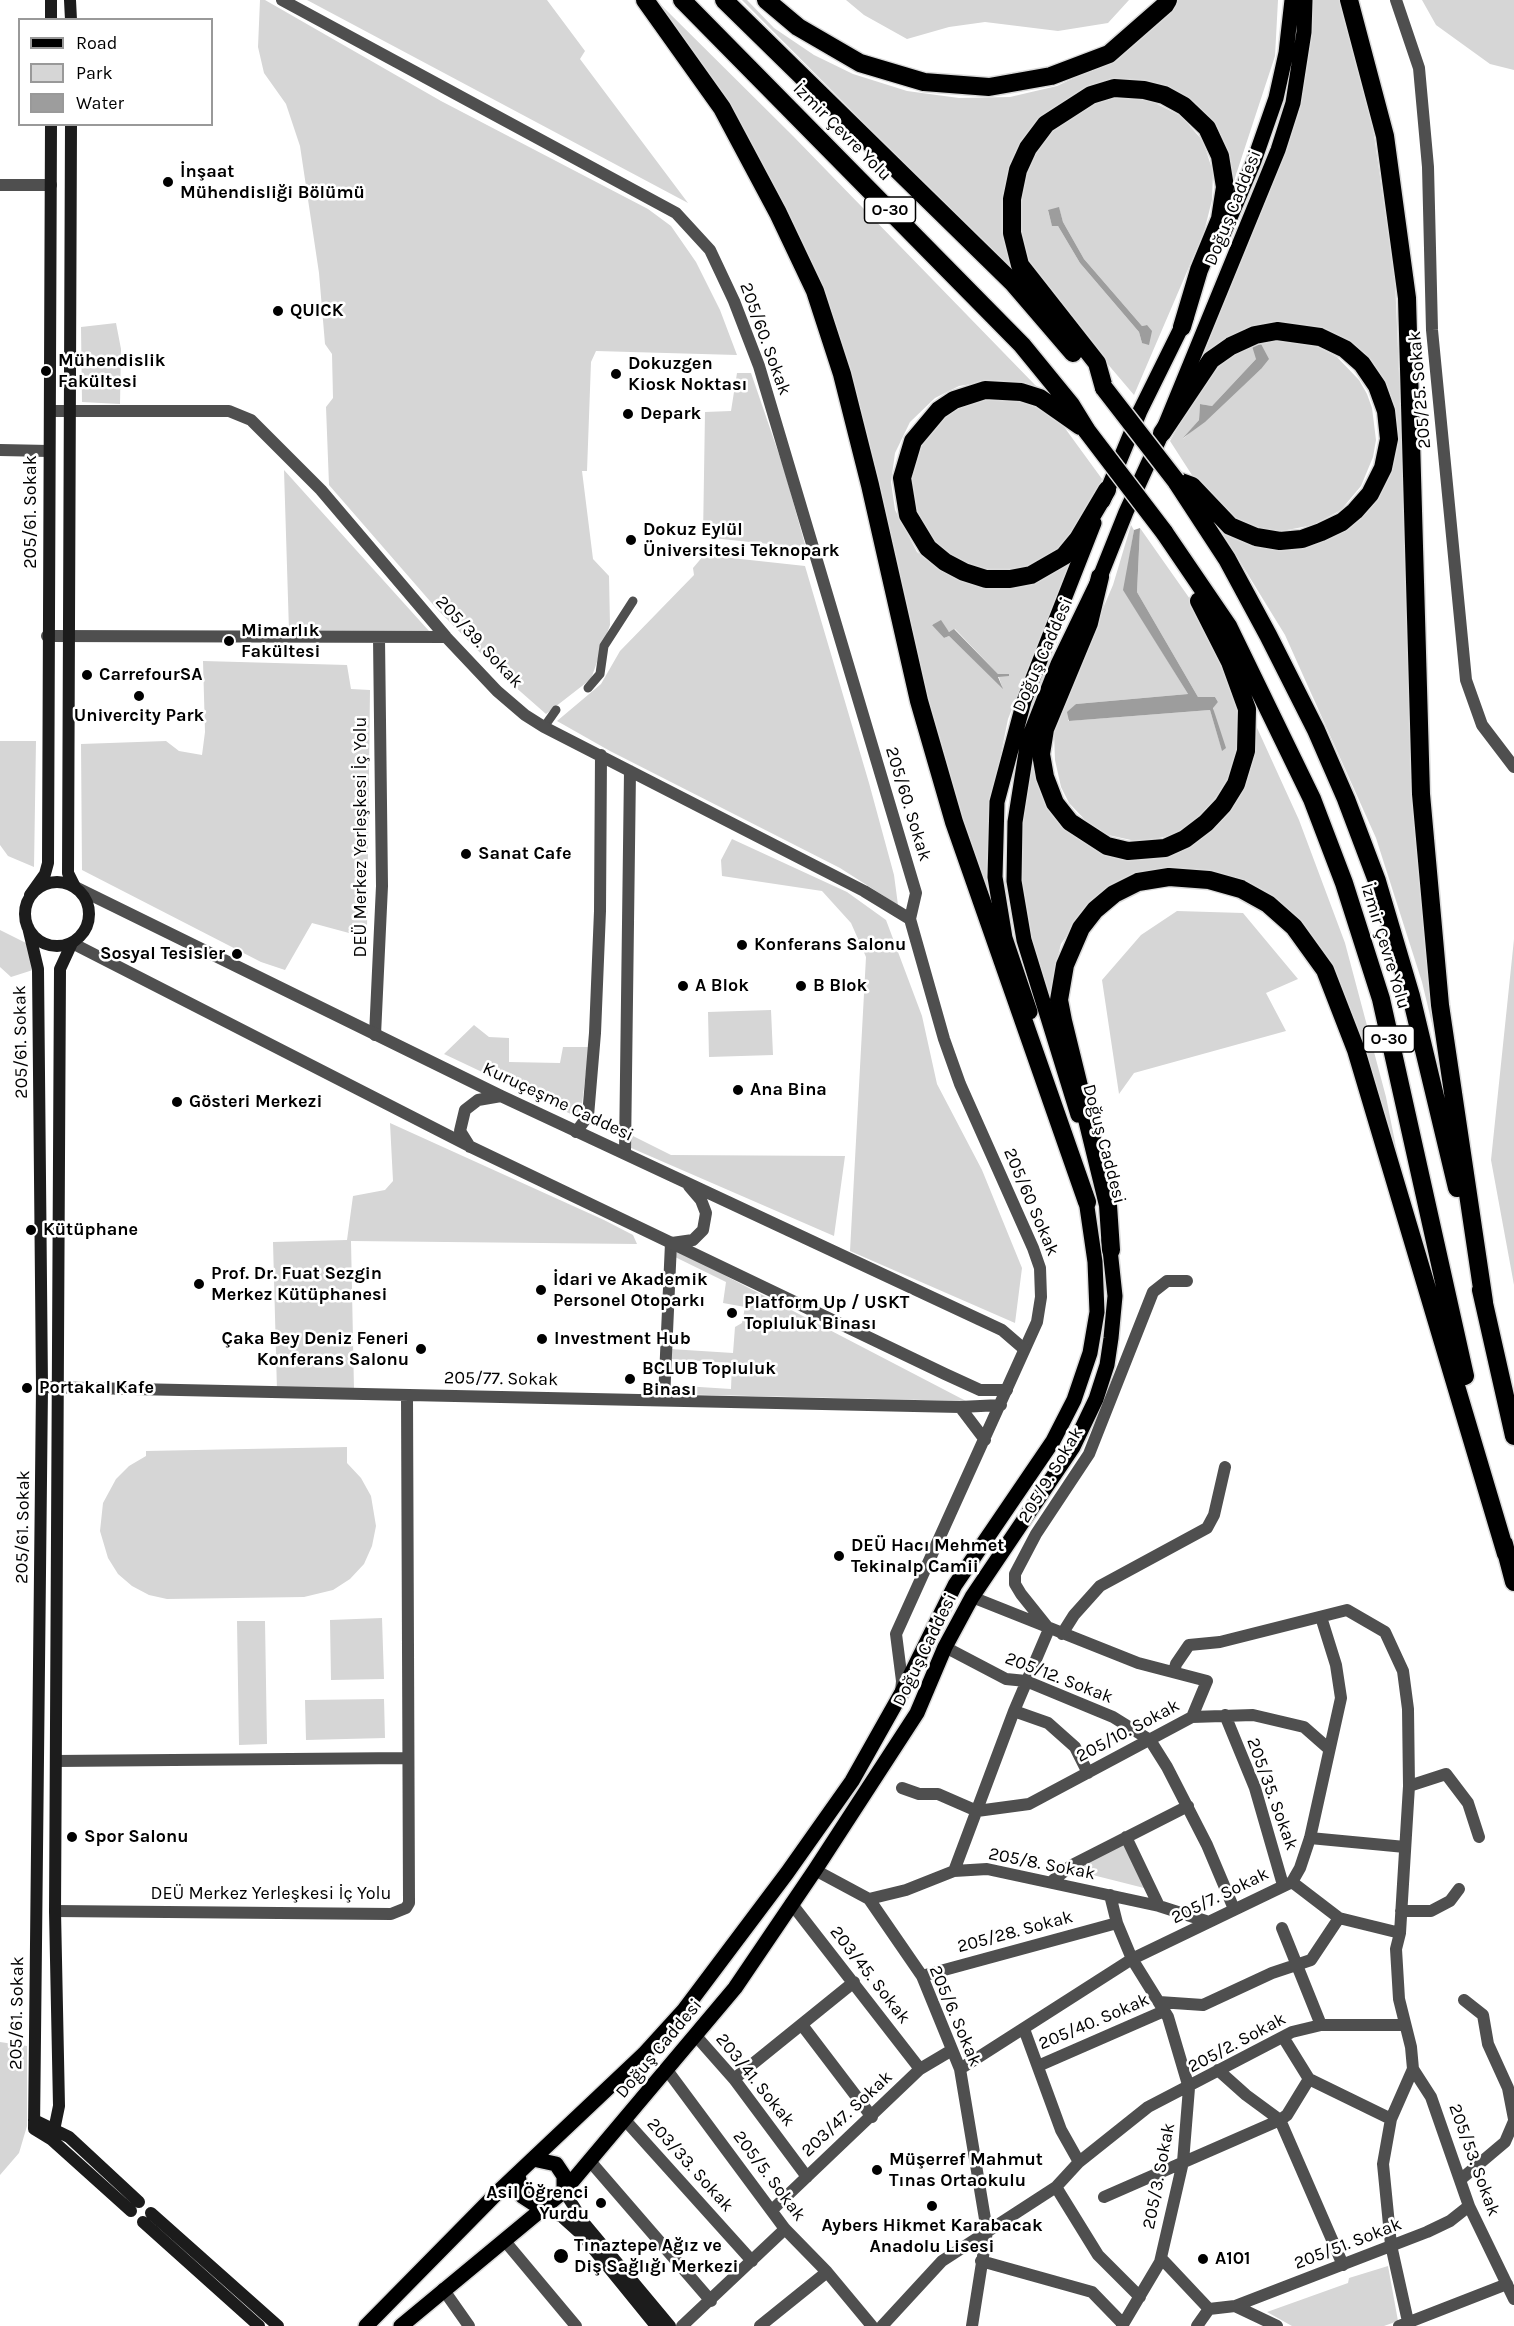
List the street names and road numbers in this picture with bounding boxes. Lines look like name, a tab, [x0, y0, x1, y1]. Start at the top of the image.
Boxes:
street label: İzmir Çevre Yolu	[788, 78, 896, 186]
street label: Doğuş Caddesi	[1200, 147, 1266, 269]
road number: O-30	[864, 197, 916, 223]
street label: 205/60. Sokak	[735, 280, 795, 398]
street label: 205/25. Sokak	[1404, 330, 1436, 450]
street label: 205/61. Sokak	[20, 455, 42, 569]
street label: 205/39. Sokak	[431, 591, 527, 693]
street label: Doğuş Caddesi	[1008, 594, 1078, 716]
street label: DEÜ Merkez Yerleşkesi İç Yolu	[350, 717, 372, 957]
street label: 205/60. Sokak	[880, 744, 936, 864]
street label: İzmir Çevre Yolu	[1356, 880, 1414, 1012]
street label: 205/61. Sokak	[9, 985, 33, 1099]
road number: O-30	[1364, 1026, 1414, 1052]
street label: Kuruçeşme Caddesi	[479, 1058, 637, 1146]
street label: Doğuş Caddesi	[1078, 1082, 1130, 1206]
street label: 205/60 Sokak	[999, 1145, 1063, 1259]
street label: 205/77. Sokak	[444, 1367, 558, 1391]
street label: 205/9. Sokak	[1014, 1423, 1088, 1527]
street label: 205/61. Sokak	[11, 1470, 35, 1584]
street label: Doğuş Caddesi	[888, 1590, 962, 1710]
street label: 205/12. Sokak	[1002, 1648, 1116, 1708]
street label: 205/10. Sokak	[1073, 1695, 1183, 1767]
street label: 205/35. Sokak	[1242, 1735, 1302, 1853]
street label: 205/8. Sokak	[987, 1843, 1097, 1885]
street label: 205/7. Sokak	[1168, 1863, 1272, 1929]
street label: DEÜ Merkez Yerleşkesi İç Yolu	[151, 1883, 391, 1905]
street label: 205/28. Sokak	[955, 1906, 1075, 1958]
street label: 203/45. Sokak	[825, 1922, 915, 2028]
street label: 205/61. Sokak	[5, 1956, 29, 2070]
street label: 205/6. Sokak	[924, 1962, 986, 2070]
street label: 205/40. Sokak	[1035, 1989, 1153, 2055]
street label: Doğuş Caddesi	[611, 1995, 707, 2103]
street label: 205/2. Sokak	[1184, 2008, 1290, 2078]
street label: 203/41. Sokak	[711, 2029, 799, 2131]
street label: 203/47. Sokak	[797, 2066, 897, 2162]
street label: 205/53. Sokak	[1444, 2101, 1504, 2219]
street label: 203/33. Sokak	[642, 2113, 738, 2217]
street label: 205/3. Sokak	[1138, 2121, 1180, 2231]
street label: 205/5. Sokak	[728, 2127, 810, 2225]
street label: 205/51. Sokak	[1291, 2214, 1405, 2274]

